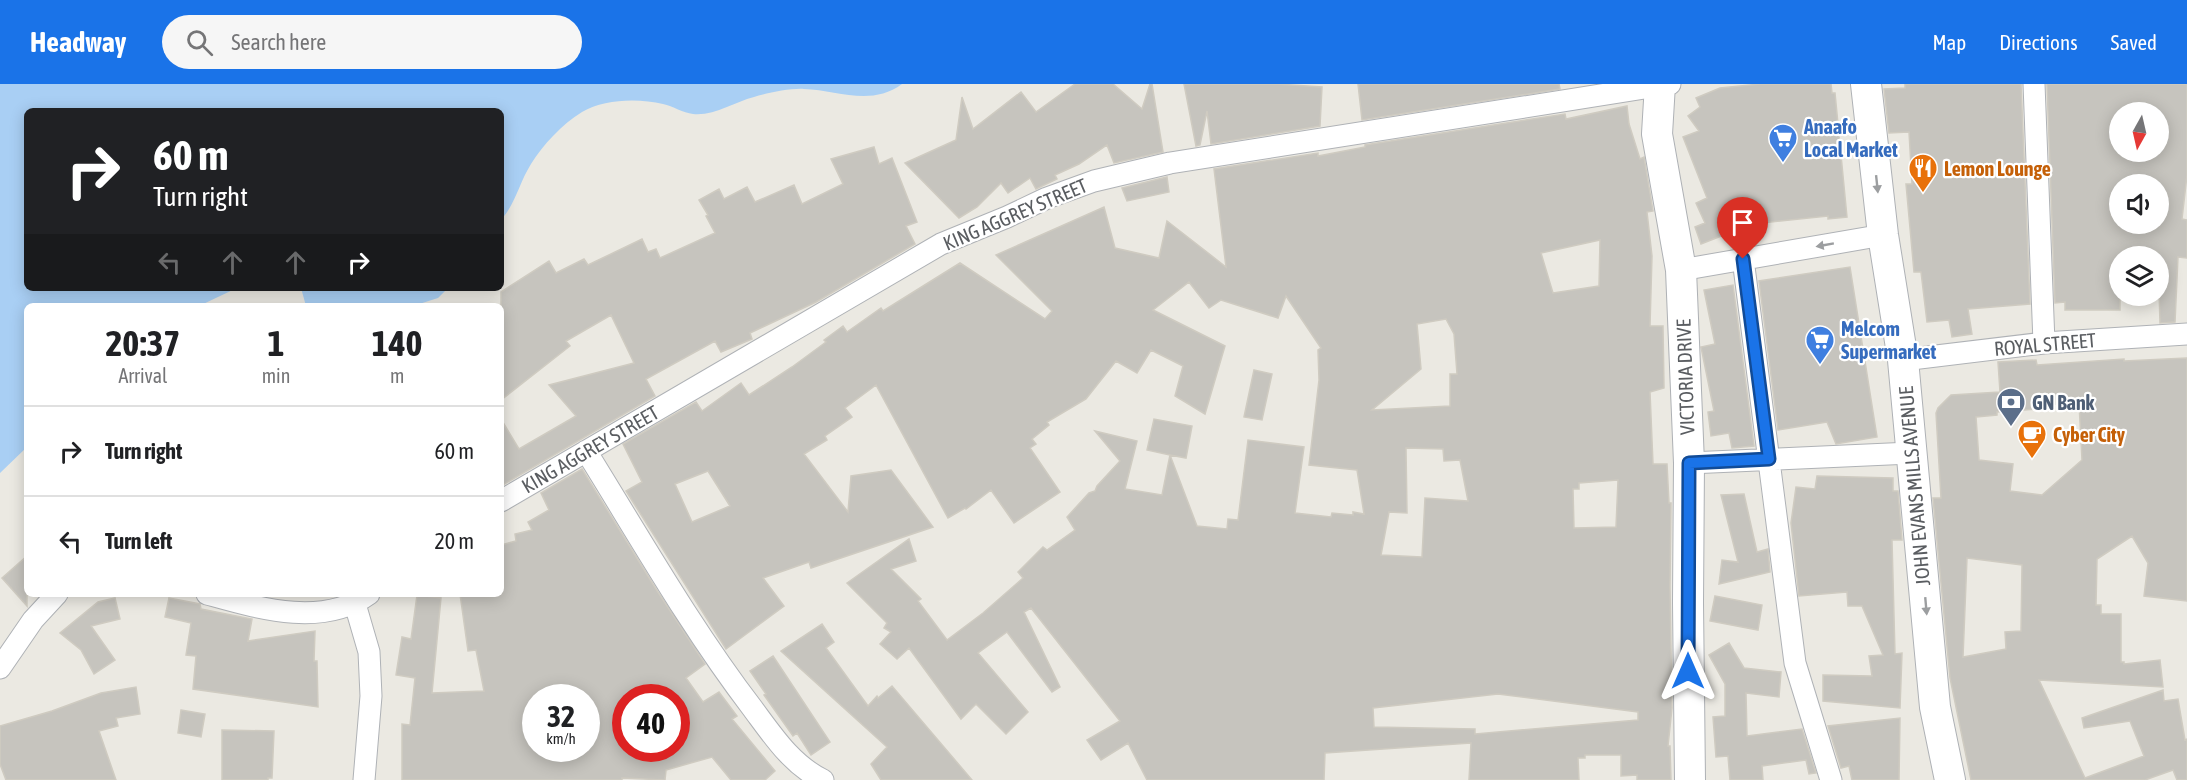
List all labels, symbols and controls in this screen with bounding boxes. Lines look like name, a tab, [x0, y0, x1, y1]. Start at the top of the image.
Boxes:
search box	[162, 15, 582, 69]
text: Headway	[30, 26, 126, 58]
icon: search	[183, 26, 216, 59]
text: Search here	[231, 29, 326, 55]
text: Map	[1932, 30, 1966, 54]
text: Directions	[1999, 30, 2078, 54]
text: Saved	[2111, 30, 2157, 54]
north arrow	[2109, 102, 2169, 162]
map controls	[2109, 102, 2169, 306]
place label: Anaafo Local Market	[1803, 115, 1898, 161]
supermarket icon: Anaafo Local Market	[1767, 122, 1799, 164]
text: 60 m	[153, 131, 228, 179]
icon: right	[54, 132, 132, 210]
restaurant icon: Lemon Lounge	[1907, 152, 1939, 194]
place label: Lemon Lounge	[1944, 157, 2051, 180]
street label: KING AGGREY STREET	[940, 173, 1091, 255]
one-way arrow	[1872, 174, 1882, 193]
button: sound	[2109, 174, 2169, 234]
text: Turn right	[153, 181, 248, 212]
pin	[1717, 197, 1768, 259]
icon: arrive	[1726, 206, 1759, 239]
one-way arrow	[1815, 241, 1834, 250]
icon: left	[153, 246, 186, 279]
icon: ahead	[216, 246, 249, 279]
icon: ahead	[279, 246, 312, 279]
icon: right	[342, 246, 375, 279]
button: layers	[2109, 246, 2169, 306]
place label: Melcom Supermarket	[1841, 317, 1937, 363]
street label: VICTORIA DRIVE	[1671, 318, 1699, 435]
text: 20:37	[105, 322, 180, 364]
text: 1	[268, 322, 284, 364]
text: 140	[372, 322, 423, 364]
supermarket icon: Melcom Supermarket	[1804, 324, 1836, 366]
street label: ROYAL STREET	[1993, 328, 2097, 360]
text: Arrival	[118, 364, 167, 387]
text: min	[262, 364, 290, 387]
text: m	[390, 364, 404, 387]
street label: JOHN EVANS MILLS AVENUE	[1894, 385, 1934, 587]
bank icon: GN Bank	[1995, 386, 2027, 428]
place label: GN Bank	[2032, 391, 2095, 414]
street label: KING AGGREY STREET	[517, 400, 663, 498]
cafe icon: Cyber City	[2016, 418, 2048, 460]
place label: Cyber City	[2053, 423, 2126, 446]
icon: right	[54, 435, 87, 468]
text: Turn right	[105, 438, 182, 464]
text: 60 m	[434, 438, 474, 464]
icon: left	[54, 525, 87, 558]
text: Turn left	[105, 528, 172, 554]
text: 20 m	[434, 528, 474, 554]
one-way arrow	[1921, 597, 1931, 616]
position arrow	[1656, 639, 1720, 703]
speed limit sign: 40	[612, 684, 690, 762]
text: 32	[547, 699, 575, 733]
text: km/h	[546, 730, 576, 747]

